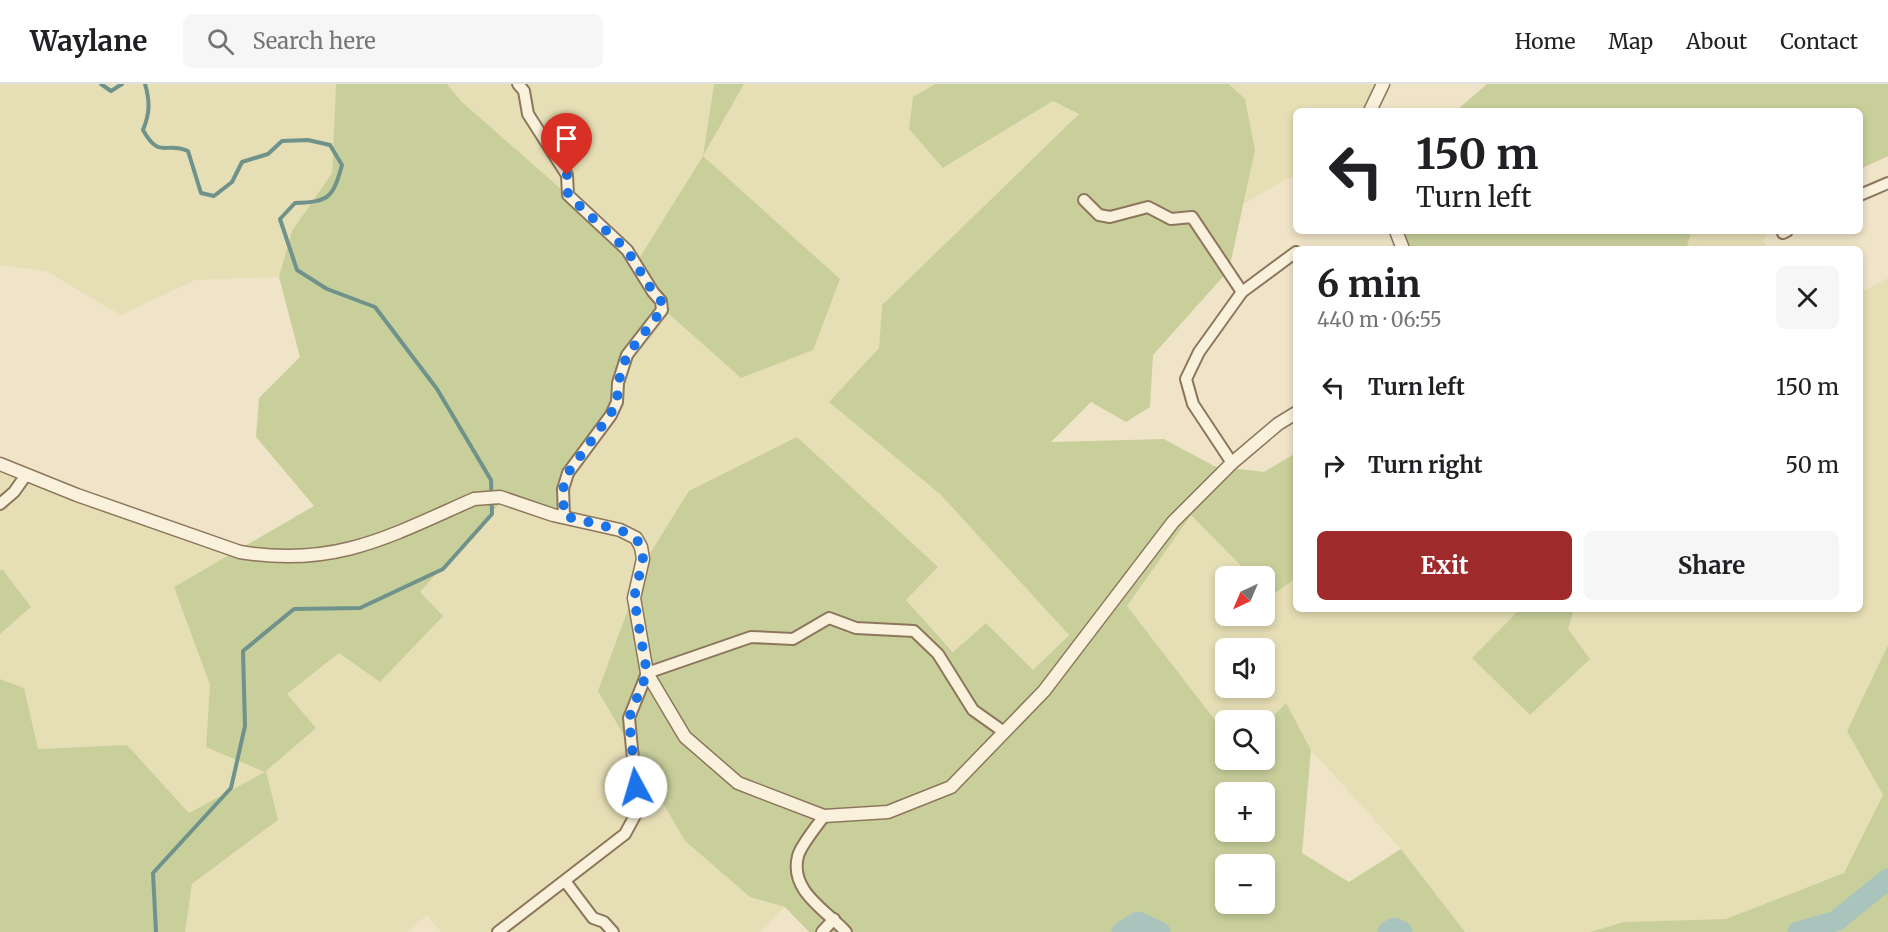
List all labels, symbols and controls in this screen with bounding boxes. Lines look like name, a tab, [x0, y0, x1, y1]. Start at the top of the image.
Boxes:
search box	[183, 14, 603, 68]
text: Waylane	[30, 23, 147, 59]
icon: search	[204, 25, 237, 58]
text: Search here	[252, 27, 376, 55]
text: Home	[1515, 28, 1575, 55]
text: Map	[1608, 28, 1653, 55]
text: About	[1686, 28, 1747, 55]
text: Contact	[1780, 28, 1858, 55]
pin	[541, 113, 592, 175]
icon: arrive	[550, 122, 583, 155]
text: 150 m	[1416, 128, 1538, 180]
icon: left	[1317, 132, 1395, 210]
text: Turn left	[1416, 180, 1531, 214]
text: 6 min	[1317, 262, 1421, 307]
button: close	[1776, 266, 1839, 329]
text: 440 m · 06:55	[1317, 307, 1442, 332]
icon: left	[1317, 371, 1350, 404]
text: Turn left	[1368, 373, 1465, 401]
text: 150 m	[1776, 373, 1839, 401]
icon: right	[1317, 449, 1350, 482]
text: Turn right	[1368, 451, 1482, 479]
text: 50 m	[1785, 451, 1839, 479]
button: Exit	[1317, 531, 1572, 600]
button: Share	[1584, 531, 1839, 600]
north arrow	[1215, 566, 1275, 626]
map controls	[1215, 566, 1275, 914]
button: sound	[1215, 638, 1275, 698]
button: search	[1215, 710, 1275, 770]
position arrow	[604, 755, 668, 819]
button: +	[1215, 782, 1275, 842]
button: −	[1215, 854, 1275, 914]

